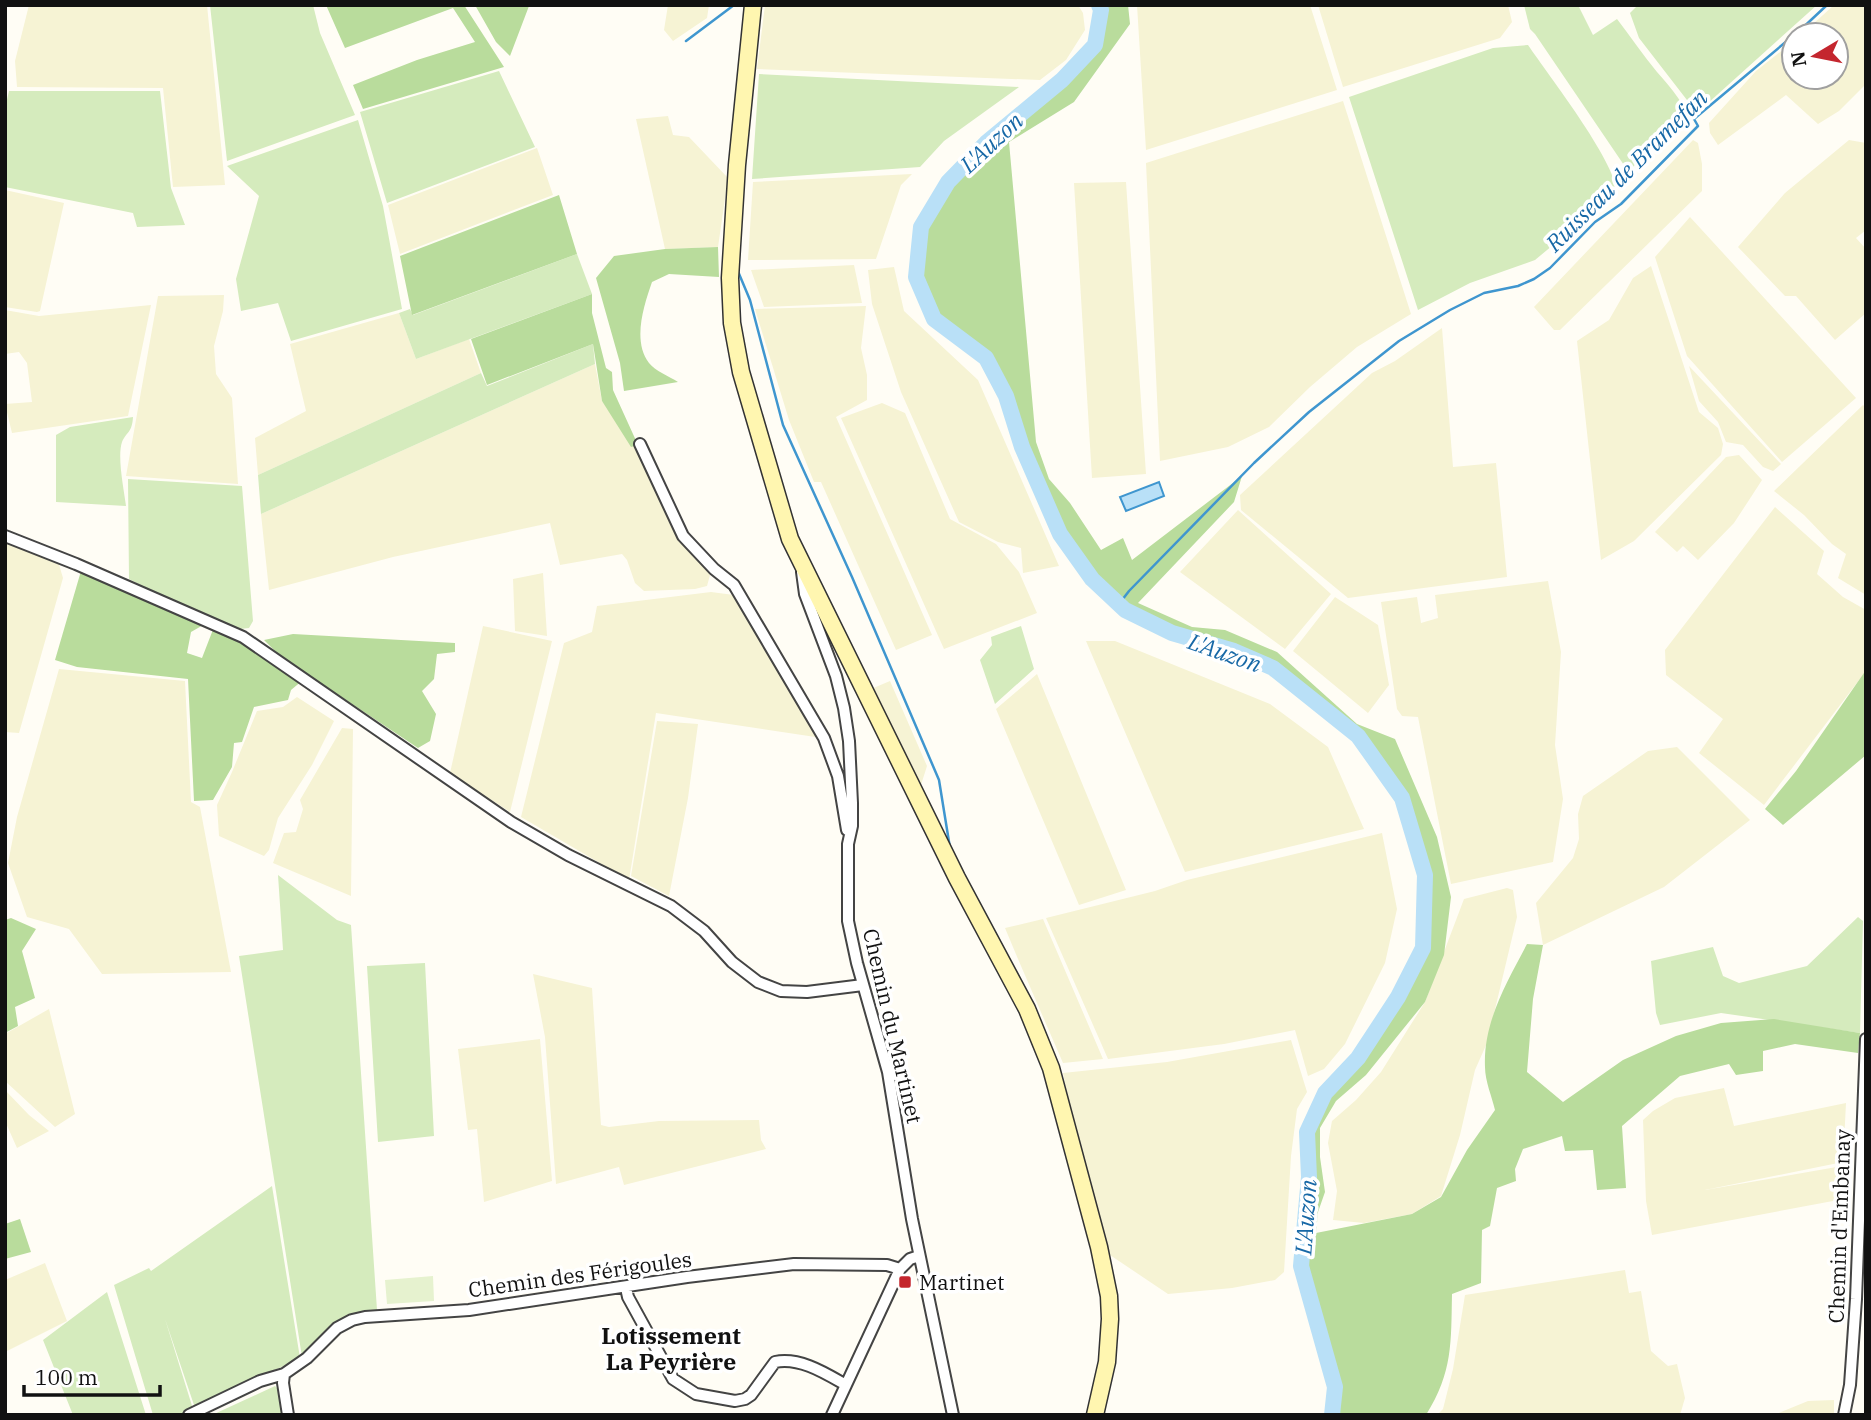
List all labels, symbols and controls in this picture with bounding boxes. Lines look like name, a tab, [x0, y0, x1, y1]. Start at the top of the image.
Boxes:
north arrow	[1780, 21, 1850, 91]
text: N	[1785, 49, 1811, 68]
water label: Ruisseau de Bramefan	[1538, 83, 1713, 258]
water label: L'Auzon	[952, 105, 1029, 179]
water label: L'Auzon	[1183, 625, 1266, 678]
street label: Chemin du Martinet	[857, 926, 929, 1126]
street label: Chemin d'Embanay	[1822, 1128, 1856, 1324]
water label: L'Auzon	[1287, 1178, 1323, 1257]
street label: Chemin des Férigoules	[466, 1244, 694, 1304]
place label: Martinet	[919, 1268, 1004, 1296]
marker: Martinet	[897, 1274, 913, 1290]
district label: Lotissement La Peyrière	[601, 1320, 741, 1376]
scale bar	[24, 1354, 161, 1398]
text: 100 m	[35, 1363, 98, 1391]

